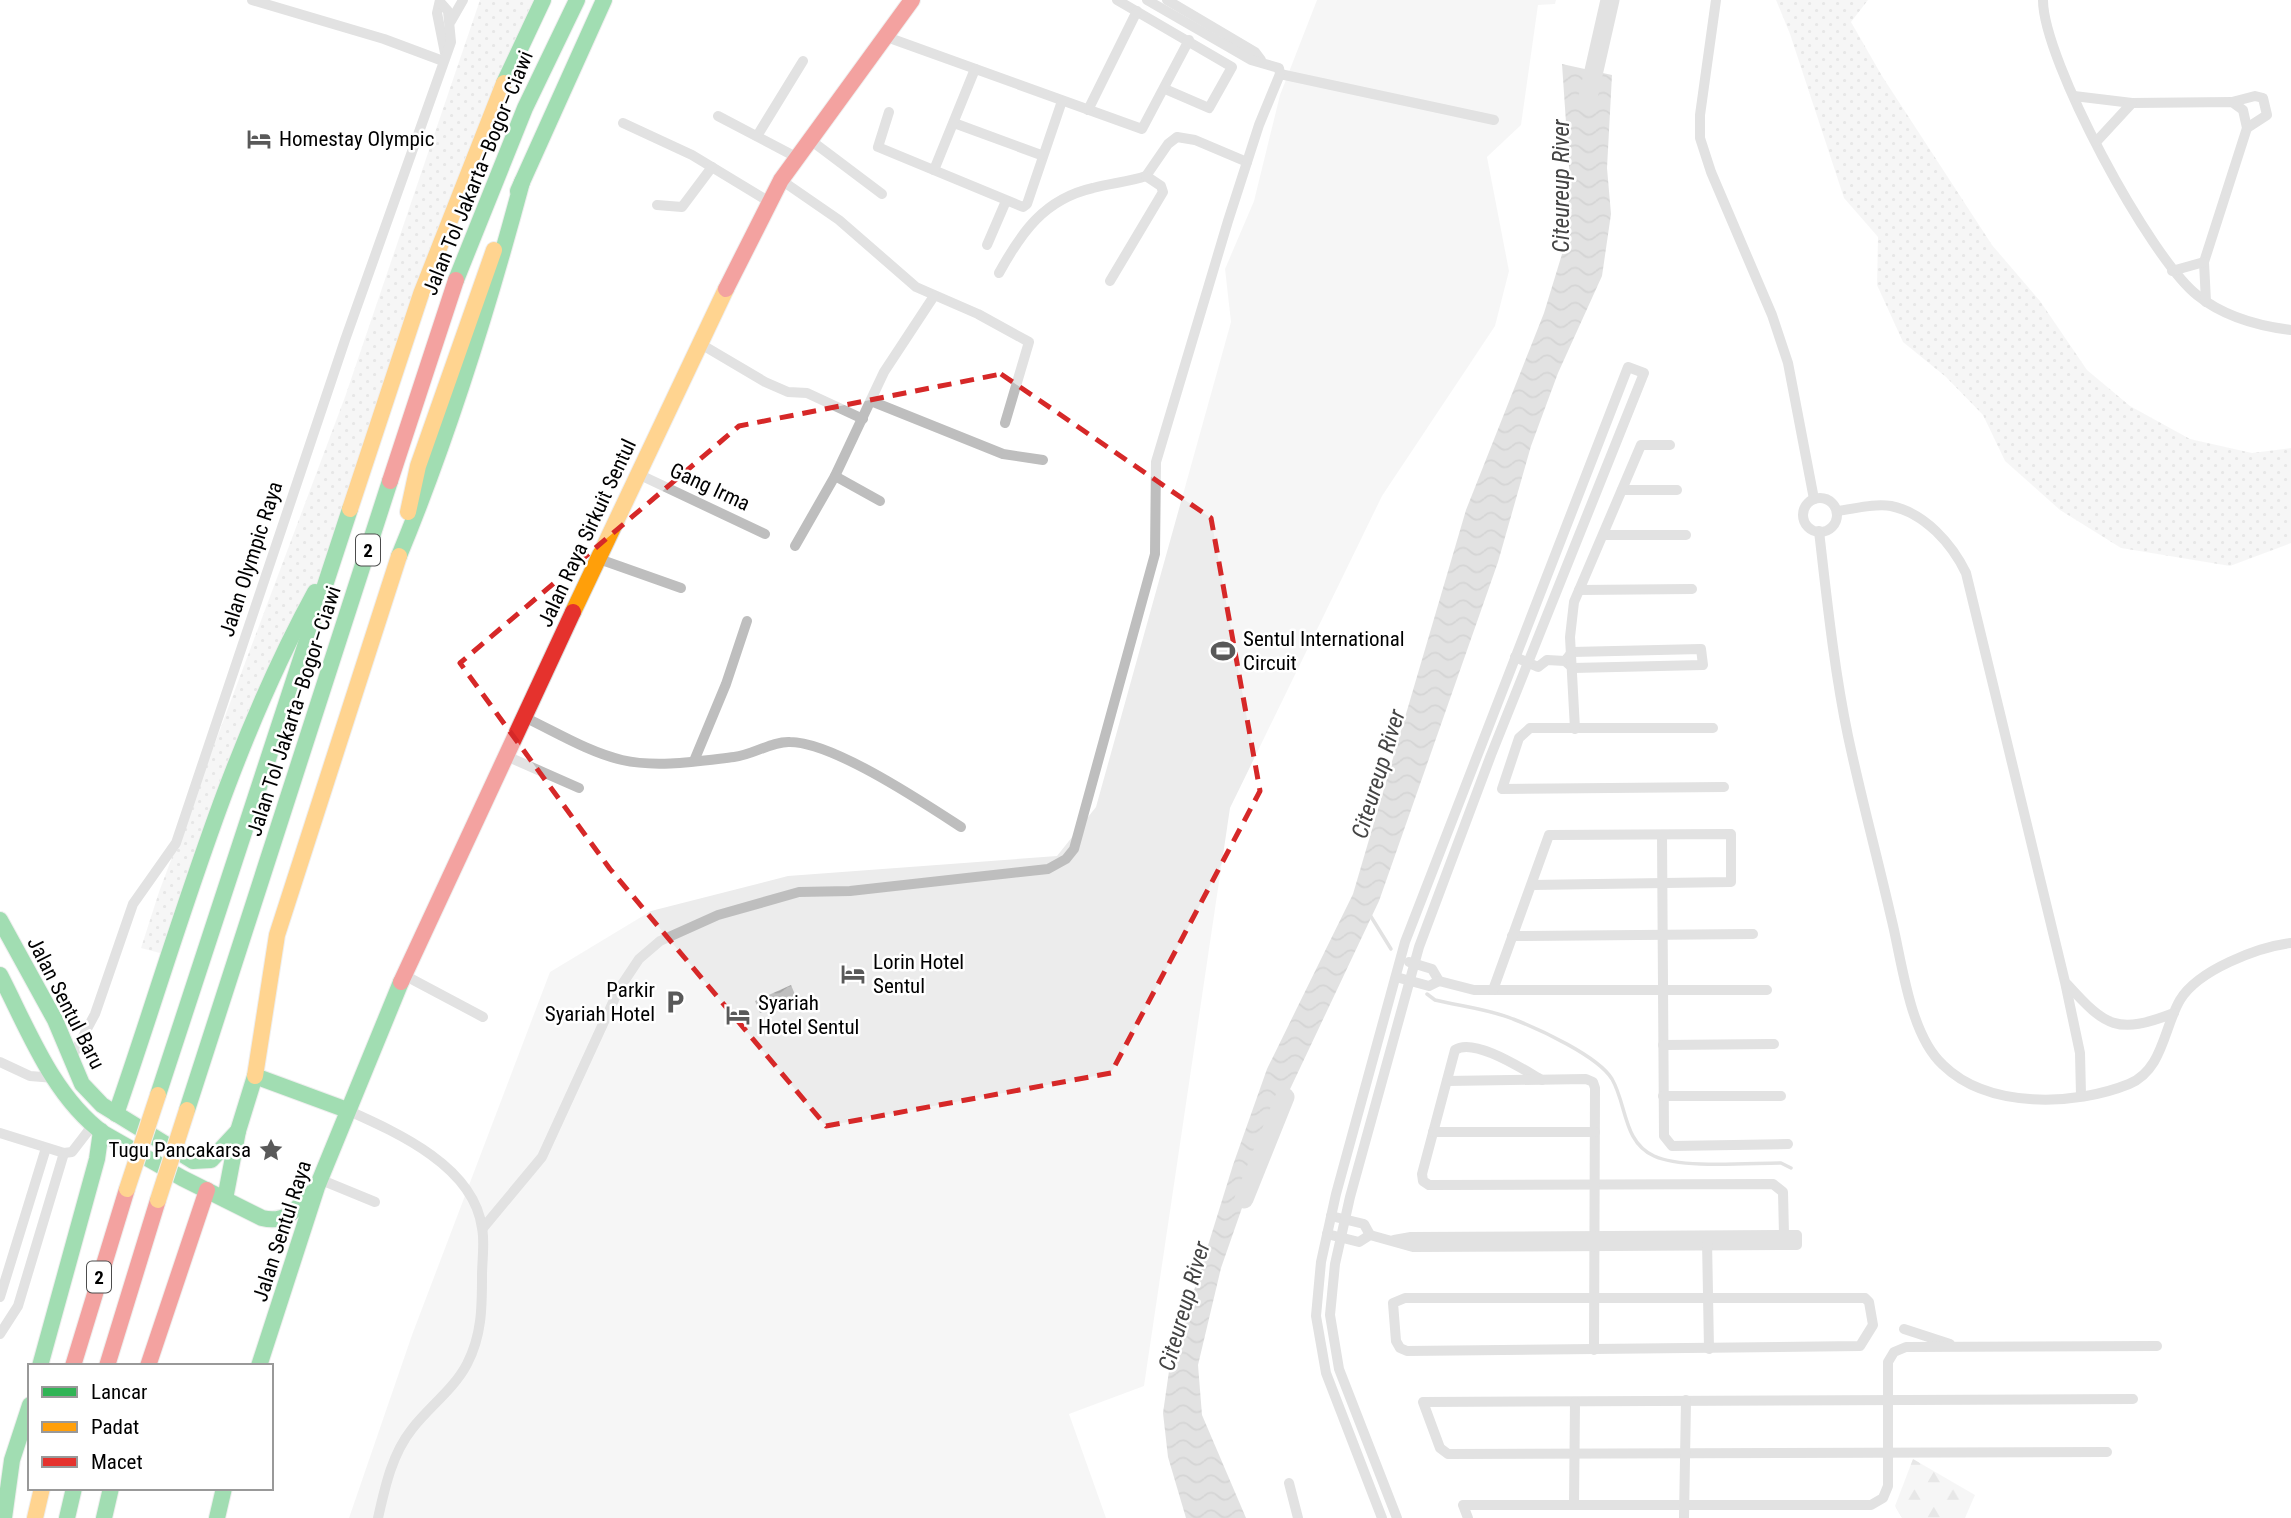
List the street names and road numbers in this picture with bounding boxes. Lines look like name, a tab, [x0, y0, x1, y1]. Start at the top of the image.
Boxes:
street label: Jalan Tol Jakarta–Bogor–Ciawi	[418, 47, 538, 299]
street label: Jalan Raya Sirkuit Sentul	[533, 435, 641, 631]
street label: Gang Irma	[666, 458, 754, 516]
street label: Jalan Olympic Raya	[215, 479, 287, 639]
road number: 2	[356, 534, 380, 566]
street label: Jalan Tol Jakarta–Bogor–Ciawi	[242, 583, 346, 839]
street label: Jalan Sentul Baru	[22, 933, 110, 1073]
street label: Jalan Sentul Raya	[248, 1158, 316, 1304]
road number: 2	[87, 1261, 111, 1292]

